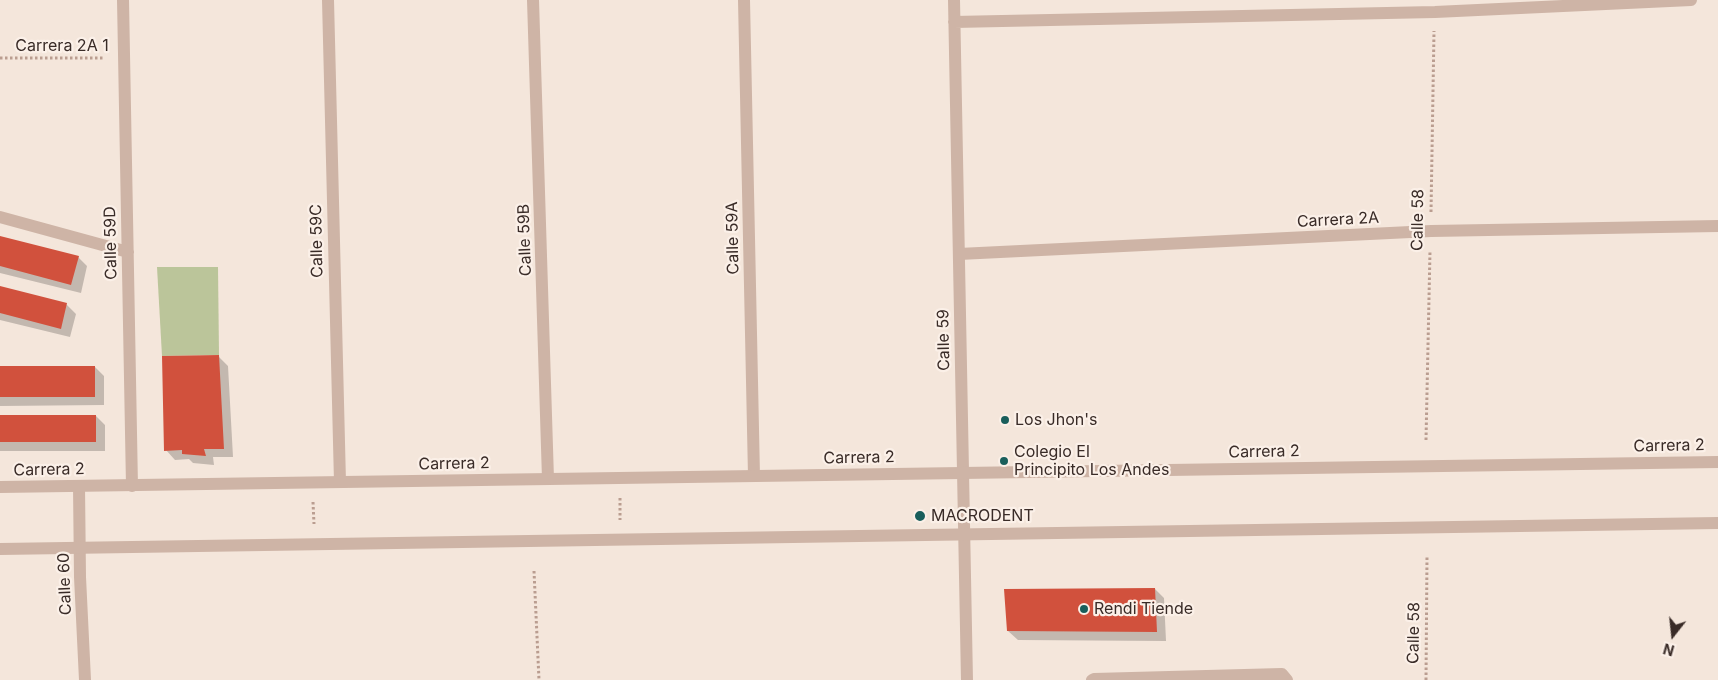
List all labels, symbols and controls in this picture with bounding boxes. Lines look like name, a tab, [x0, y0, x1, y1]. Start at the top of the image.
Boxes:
street label: Carrera 2A 1	[15, 36, 109, 56]
street label: Calle 58	[1408, 189, 1428, 251]
street label: Calle 59A	[723, 201, 743, 275]
street label: Calle 59C	[307, 204, 327, 278]
street label: Calle 59B	[514, 204, 536, 276]
street label: Calle 59D	[101, 206, 121, 280]
street label: Carrera 2A	[1296, 208, 1380, 232]
street label: Calle 59	[934, 309, 954, 371]
place label: Los Jhon's	[1015, 410, 1097, 430]
marker: Los Jhon's	[999, 414, 1011, 426]
street label: Carrera 2	[1633, 436, 1705, 456]
place label: Colegio El Principito Los Andes	[1014, 442, 1169, 480]
street label: Carrera 2	[1228, 442, 1300, 462]
street label: Carrera 2	[823, 448, 895, 468]
street label: Carrera 2	[418, 454, 490, 474]
marker: Colegio El Principito Los Andes	[998, 455, 1010, 467]
street label: Carrera 2	[13, 460, 85, 480]
place label: MACRODENT	[931, 506, 1034, 526]
marker: MACRODENT	[913, 509, 927, 523]
street label: Calle 60	[54, 553, 76, 615]
place label: Rendi Tiende	[1094, 599, 1193, 619]
street label: Calle 58	[1404, 602, 1424, 664]
marker: Rendi Tiende	[1078, 603, 1090, 615]
north arrow	[1648, 610, 1698, 660]
text: N	[1661, 640, 1676, 660]

